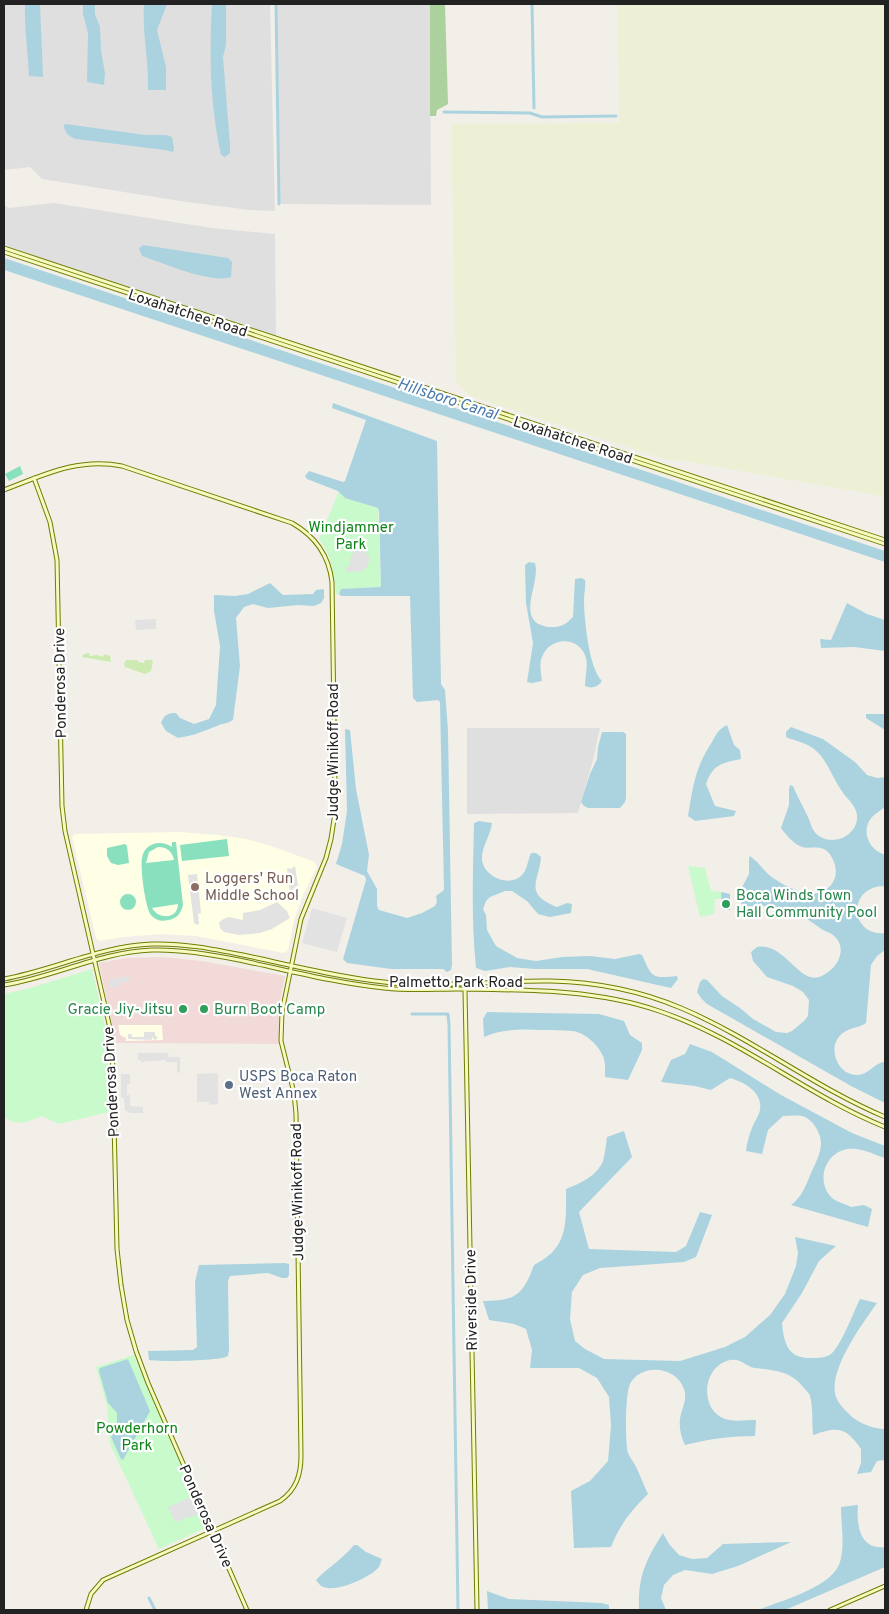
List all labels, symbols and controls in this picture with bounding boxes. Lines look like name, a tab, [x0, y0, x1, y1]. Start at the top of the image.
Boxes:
street label: Loxahatchee Road	[126, 286, 250, 343]
water label: Hillsboro Canal	[395, 374, 501, 426]
street label: Loxahatchee Road	[511, 413, 635, 470]
park label: Windjammer Park	[308, 519, 394, 555]
street label: Ponderosa Drive	[51, 628, 72, 738]
street label: Judge Winikoff Road	[325, 683, 344, 821]
place label: Loggers' Run Middle School	[205, 870, 299, 906]
marker: Loggers' Run Middle School	[189, 881, 201, 893]
place label: Boca Winds Town Hall Community Pool	[736, 887, 877, 923]
marker: Boca Winds Town Hall Community Pool	[720, 898, 732, 910]
street label: Palmetto Park Road	[389, 974, 523, 993]
place label: Gracie Jiy-Jitsu	[68, 1001, 173, 1020]
place label: Burn Boot Camp	[214, 1001, 325, 1020]
marker: Gracie Jiy-Jitsu	[177, 1003, 189, 1015]
marker: Burn Boot Camp	[198, 1003, 210, 1015]
street label: Ponderosa Drive	[100, 1026, 125, 1138]
place label: USPS Boca Raton West Annex	[239, 1068, 357, 1104]
marker: USPS Boca Raton West Annex	[223, 1079, 235, 1091]
street label: Judge Winikoff Road	[288, 1123, 309, 1261]
street label: Riverside Drive	[462, 1249, 483, 1351]
park label: Powderhorn Park	[96, 1420, 178, 1456]
street label: Ponderosa Drive	[173, 1462, 236, 1571]

